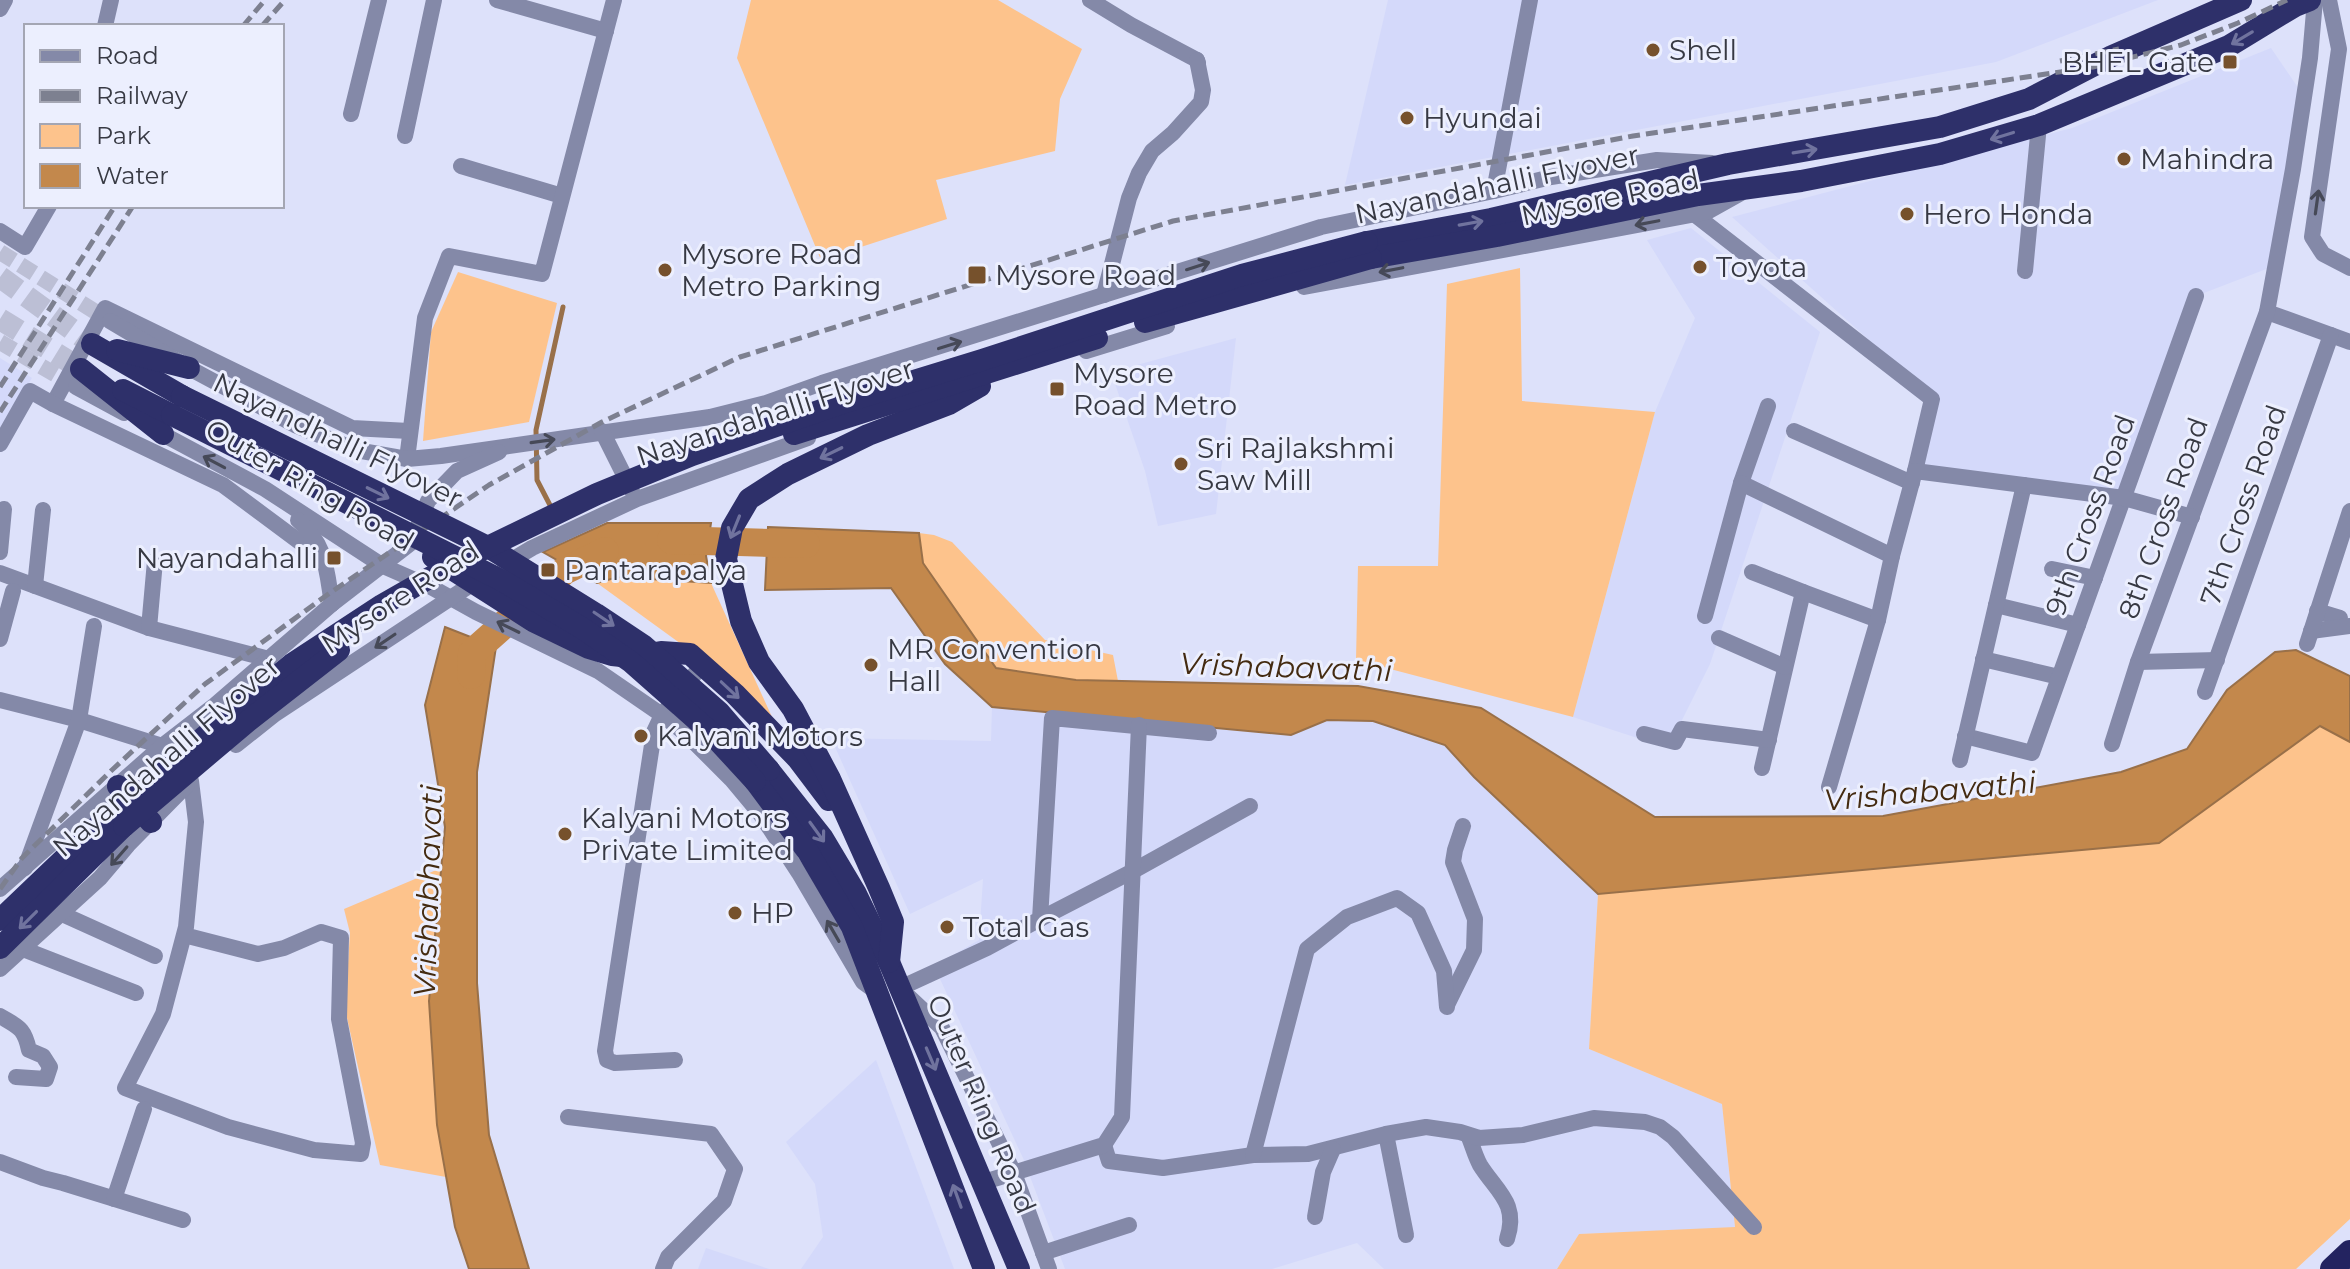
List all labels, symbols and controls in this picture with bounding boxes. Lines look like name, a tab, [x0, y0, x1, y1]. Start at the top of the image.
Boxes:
legend	[24, 24, 284, 208]
one-way arrow	[2231, 30, 2254, 46]
place label: Shell	[1669, 33, 1737, 67]
text: Road	[96, 41, 159, 70]
marker: Shell	[1644, 41, 1662, 59]
place label: BHEL Gate	[2062, 45, 2214, 79]
marker: BHEL Gate	[2221, 53, 2239, 71]
text: Railway	[96, 81, 188, 110]
place label: Hyundai	[1423, 101, 1542, 135]
marker: Hyundai	[1398, 109, 1416, 127]
text: Park	[96, 121, 151, 150]
one-way arrow	[1990, 130, 2015, 144]
street label: Nayandahalli Flyover	[1352, 137, 1642, 231]
place label: Mahindra	[2140, 142, 2274, 176]
one-way arrow	[1792, 143, 1817, 158]
marker: Mahindra	[2115, 150, 2133, 168]
text: Water	[96, 161, 169, 190]
street label: Mysore Road	[1518, 162, 1702, 232]
one-way arrow	[2310, 189, 2325, 215]
place label: Hero Honda	[1923, 197, 2093, 231]
marker: Hero Honda	[1898, 205, 1916, 223]
one-way arrow	[1458, 214, 1483, 229]
one-way arrow	[1634, 217, 1660, 232]
place label: Mysore Road Metro Parking	[681, 237, 881, 303]
place label: Toyota	[1716, 250, 1807, 284]
one-way arrow	[1185, 257, 1210, 272]
place label: Mysore Road	[995, 258, 1176, 292]
marker: Toyota	[1691, 258, 1709, 276]
marker: Mysore Road Metro Parking	[656, 261, 674, 279]
marker: Mysore Road	[966, 264, 988, 286]
one-way arrow	[1379, 264, 1404, 279]
one-way arrow	[937, 337, 963, 352]
street label: Nayandahalli Flyover	[632, 351, 918, 473]
place label: Mysore Road Metro	[1073, 356, 1237, 422]
street label: Nayandhalli Flyover	[208, 365, 468, 515]
marker: Mysore Road Metro	[1048, 380, 1066, 398]
street label: 7th Cross Road	[2193, 400, 2293, 610]
street label: 9th Cross Road	[2038, 410, 2142, 620]
street label: Outer Ring Road	[200, 412, 420, 558]
street label: 8th Cross Road	[2111, 413, 2215, 623]
place label: Sri Rajlakshmi Saw Mill	[1197, 431, 1395, 497]
one-way arrow	[530, 433, 555, 448]
one-way arrow	[819, 446, 843, 461]
one-way arrow	[203, 453, 226, 469]
marker: Sri Rajlakshmi Saw Mill	[1172, 455, 1190, 473]
one-way arrow	[365, 485, 389, 501]
one-way arrow	[726, 514, 741, 538]
street label: Mysore Road	[315, 533, 485, 661]
place label: Nayandahalli	[136, 541, 318, 575]
marker: Nayandahalli	[325, 549, 343, 567]
place label: Pantarapalya	[564, 553, 747, 587]
marker: Pantarapalya	[539, 561, 557, 579]
one-way arrow	[593, 611, 615, 628]
one-way arrow	[496, 619, 520, 634]
place label: MR Convention Hall	[887, 632, 1103, 698]
one-way arrow	[375, 633, 397, 649]
water label: Vrishabavathi	[1179, 645, 1394, 689]
street label: Nayandahalli Flyover	[46, 648, 286, 864]
marker: MR Convention Hall	[862, 656, 880, 674]
one-way arrow	[719, 680, 739, 698]
place label: Kalyani Motors	[657, 719, 863, 753]
marker: Kalyani Motors	[632, 727, 650, 745]
water label: Vrishabavathi	[1823, 763, 2038, 819]
water label: Vrishabhavati	[406, 783, 450, 998]
place label: Kalyani Motors Private Limited	[581, 801, 793, 867]
one-way arrow	[809, 820, 825, 842]
marker: Kalyani Motors Private Limited	[556, 825, 574, 843]
one-way arrow	[110, 846, 128, 866]
place label: HP	[751, 896, 794, 930]
marker: HP	[726, 904, 744, 922]
one-way arrow	[19, 910, 38, 929]
place label: Total Gas	[963, 910, 1089, 944]
marker: Total Gas	[938, 918, 956, 936]
one-way arrow	[825, 920, 841, 943]
street label: Outer Ring Road	[920, 989, 1044, 1219]
one-way arrow	[924, 1046, 939, 1071]
one-way arrow	[949, 1184, 964, 1209]

